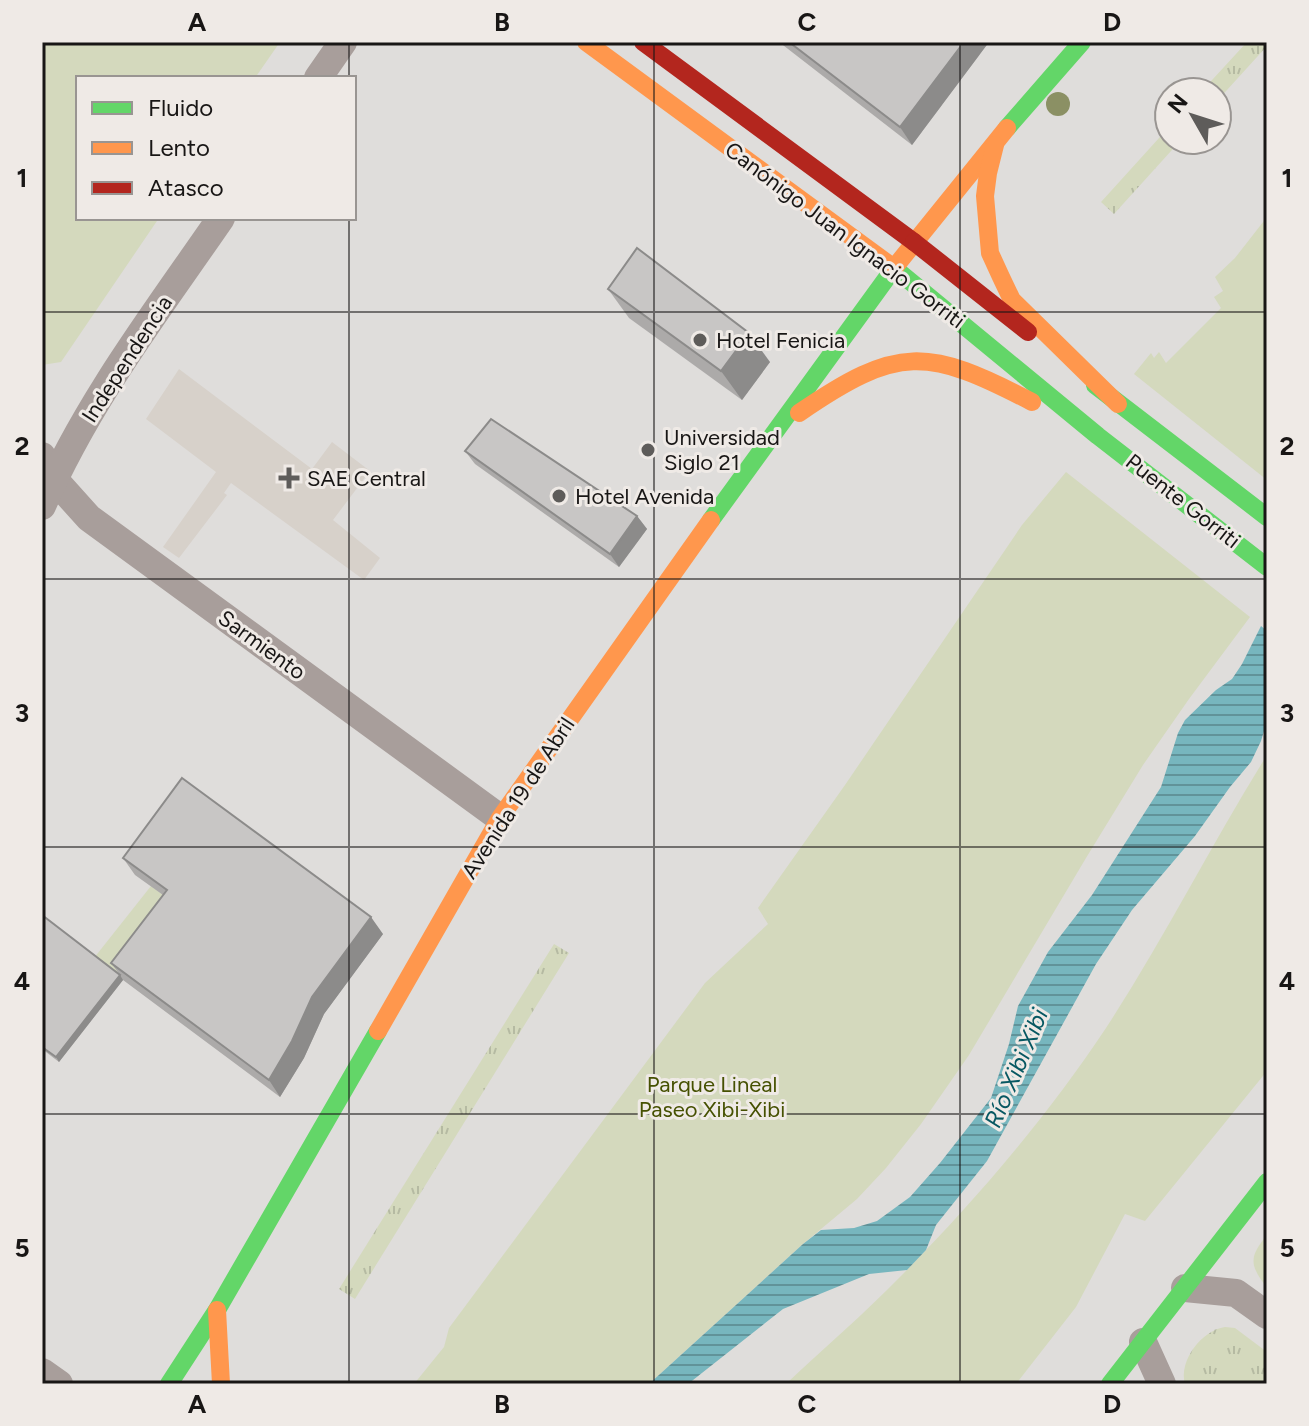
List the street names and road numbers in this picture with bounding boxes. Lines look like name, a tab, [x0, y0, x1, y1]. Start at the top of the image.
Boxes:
street label: Canónigo Juan Ignacio Gorriti	[720, 136, 970, 334]
street label: Independencia	[76, 290, 178, 428]
street label: Puente Gorriti	[1120, 448, 1246, 554]
street label: Sarmiento	[213, 604, 311, 686]
street label: Avenida 19 de Abril	[456, 712, 580, 884]

